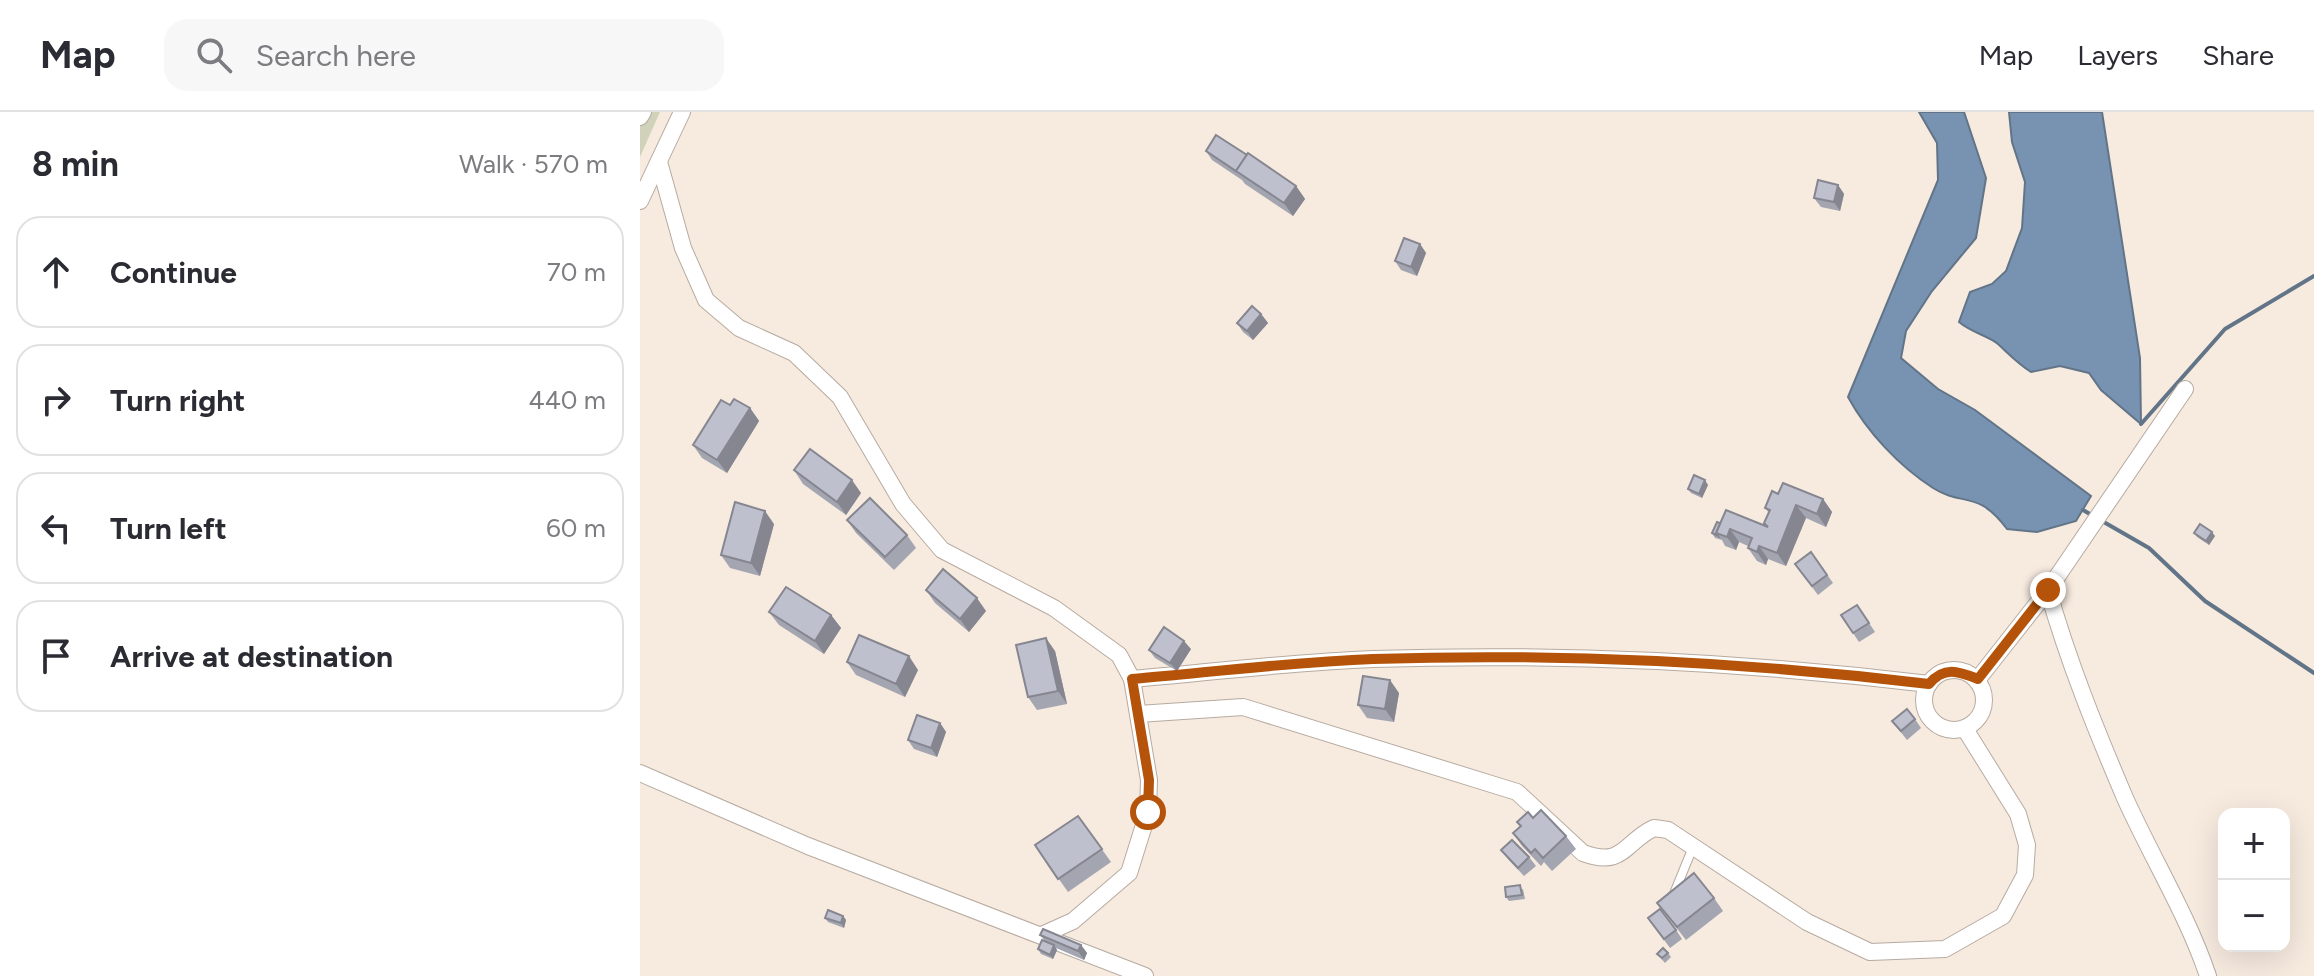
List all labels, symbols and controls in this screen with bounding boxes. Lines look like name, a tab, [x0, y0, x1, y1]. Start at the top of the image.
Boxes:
search box	[164, 19, 724, 91]
text: Map	[40, 32, 116, 78]
icon: search	[192, 33, 236, 77]
text: Search here	[256, 37, 416, 74]
text: Map	[1979, 38, 2033, 72]
text: Layers	[2077, 38, 2158, 72]
text: Share	[2202, 38, 2274, 72]
text: 8 min	[32, 144, 119, 185]
text: Walk · 570 m	[459, 148, 608, 180]
icon: ahead	[34, 250, 78, 294]
text: Continue	[110, 254, 237, 291]
text: 70 m	[547, 256, 606, 288]
icon: right	[34, 378, 78, 422]
text: Turn right	[110, 382, 245, 419]
text: 440 m	[528, 384, 606, 416]
icon: left	[34, 506, 78, 550]
text: Turn left	[110, 510, 227, 547]
text: 60 m	[546, 512, 606, 544]
route end	[2030, 572, 2066, 608]
icon: arrive	[34, 634, 78, 678]
text: Arrive at destination	[110, 638, 393, 675]
route start	[1130, 794, 1166, 830]
map controls	[2218, 808, 2290, 952]
button: +	[2218, 808, 2290, 880]
button: −	[2218, 880, 2290, 952]

